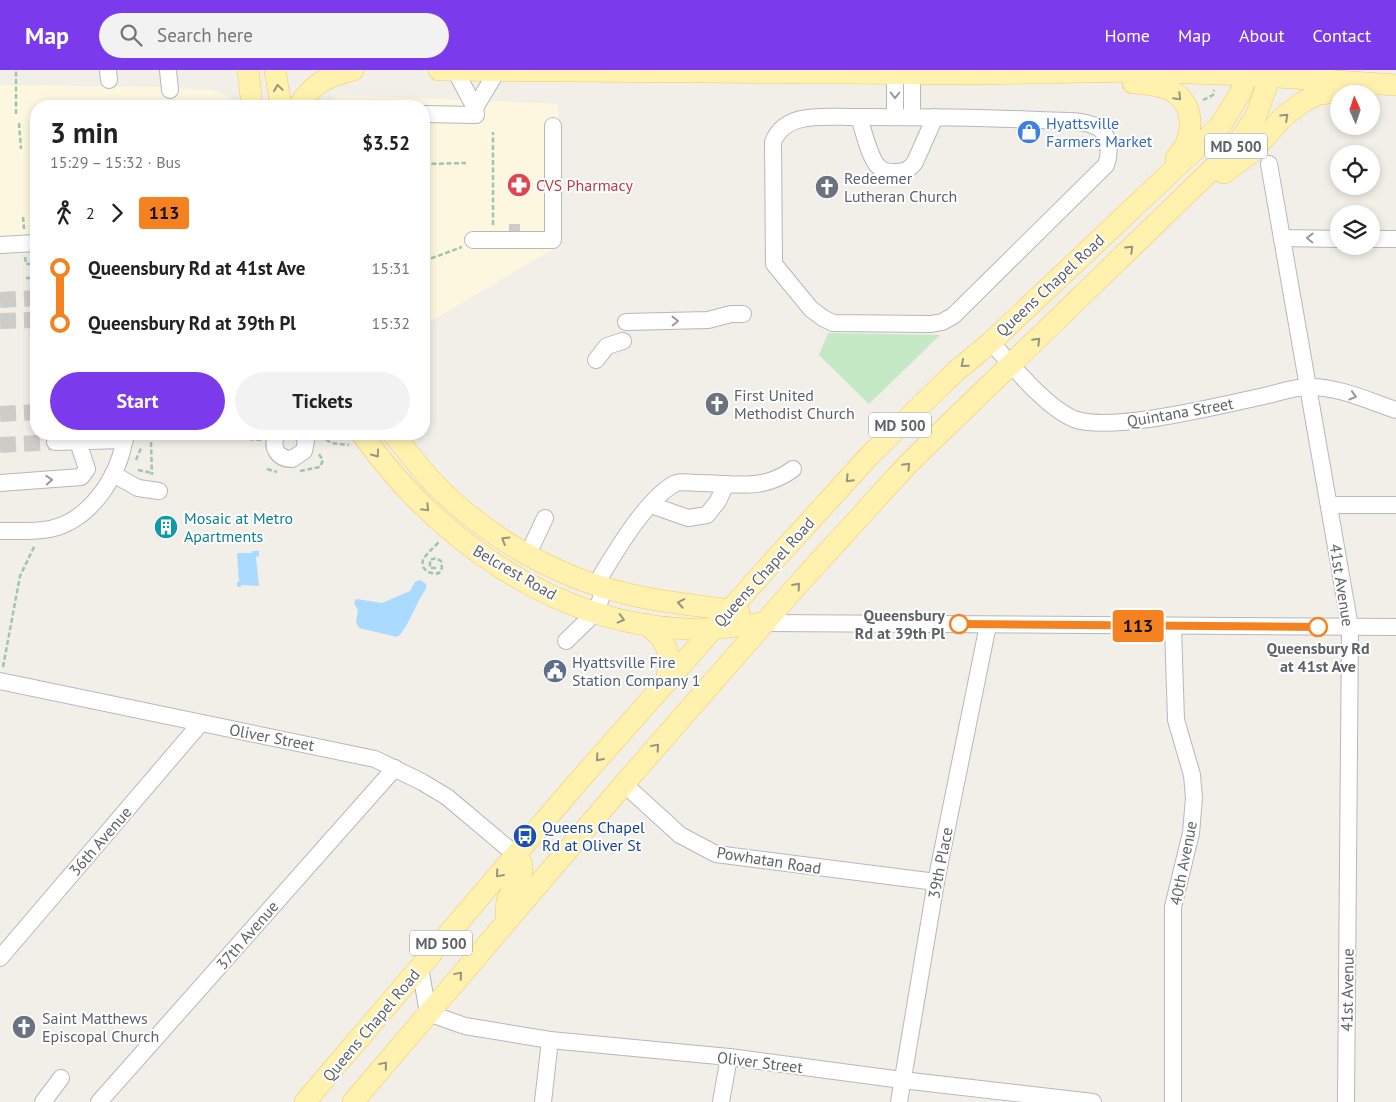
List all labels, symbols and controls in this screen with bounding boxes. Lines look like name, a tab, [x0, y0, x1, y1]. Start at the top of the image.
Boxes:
search box	[99, 13, 449, 58]
text: Map	[25, 20, 69, 51]
icon: search	[117, 21, 145, 49]
text: Search here	[157, 23, 253, 47]
text: Home	[1104, 24, 1150, 47]
text: Map	[1178, 24, 1211, 47]
text: About	[1239, 24, 1285, 47]
text: Contact	[1313, 24, 1371, 47]
one-way arrow	[273, 84, 283, 93]
north arrow	[1330, 85, 1380, 135]
map controls	[1330, 85, 1380, 255]
one-way arrow	[890, 92, 900, 99]
one-way arrow	[1172, 92, 1181, 101]
place label: Hyattsville Farmers Market	[1046, 113, 1153, 151]
one-way arrow	[1279, 113, 1288, 122]
text: 3 min	[50, 114, 118, 151]
shop icon: Hyattsville Farmers Market	[1016, 119, 1042, 145]
text: $3.52	[362, 131, 410, 155]
road number: MD 500	[1205, 134, 1267, 158]
button: locate	[1330, 145, 1380, 195]
text: 15:29 – 15:32 · Bus	[50, 152, 181, 172]
place label: Redeemer Lutheran Church	[844, 168, 957, 206]
pharmacy icon: CVS Pharmacy	[506, 172, 532, 198]
church icon: Redeemer Lutheran Church	[814, 174, 840, 200]
place label: CVS Pharmacy	[536, 175, 634, 195]
icon: walk	[50, 199, 78, 227]
icon: forward	[103, 199, 131, 227]
text: 113	[149, 201, 179, 224]
text: 2	[86, 203, 95, 223]
button: layers	[1330, 205, 1380, 255]
street label: Queens Chapel Road	[992, 230, 1108, 340]
one-way arrow	[1306, 233, 1314, 244]
one-way arrow	[1125, 246, 1134, 255]
text: Queensbury Rd at 41st Ave	[88, 256, 305, 280]
text: 15:31	[372, 258, 410, 278]
text: Queensbury Rd at 39th Pl	[88, 311, 296, 335]
text: 15:32	[372, 313, 410, 333]
one-way arrow	[672, 316, 679, 326]
one-way arrow	[1031, 338, 1040, 347]
one-way arrow	[960, 359, 969, 368]
button: Start	[50, 372, 225, 430]
button: Tickets	[235, 372, 410, 430]
place label: First United Methodist Church	[734, 385, 855, 423]
one-way arrow	[1348, 390, 1356, 400]
church icon: First United Methodist Church	[704, 391, 730, 417]
street label: Quintana Street	[1125, 393, 1235, 431]
road number: MD 500	[869, 412, 931, 438]
one-way arrow	[370, 448, 379, 458]
one-way arrow	[901, 463, 910, 472]
one-way arrow	[846, 473, 855, 482]
one-way arrow	[45, 475, 53, 486]
one-way arrow	[420, 502, 429, 511]
place label: Mosaic at Metro Apartments	[184, 508, 293, 546]
street label: Queens Chapel Road	[709, 513, 819, 631]
building icon: Mosaic at Metro Apartments	[153, 514, 179, 540]
one-way arrow	[502, 537, 511, 547]
street label: Belcrest Road	[470, 540, 560, 604]
street label: 41st Avenue	[1326, 542, 1358, 628]
one-way arrow	[792, 583, 801, 592]
one-way arrow	[677, 599, 685, 609]
place label: Queensbury Rd at 39th Pl	[855, 605, 945, 643]
line badge: 113	[1109, 610, 1167, 642]
one-way arrow	[616, 613, 625, 624]
marker: Queensbury Rd at 39th Pl	[949, 614, 969, 634]
text: 113	[1123, 614, 1153, 637]
marker: Queensbury Rd at 41st Ave	[1308, 617, 1328, 637]
place label: Queensbury Rd at 41st Ave	[1266, 638, 1370, 676]
place label: Hyattsville Fire Station Company 1	[572, 652, 701, 690]
public building icon: Hyattsville Fire Station Company 1	[542, 658, 568, 684]
street label: Oliver Street	[228, 719, 317, 755]
one-way arrow	[651, 744, 659, 753]
one-way arrow	[596, 752, 605, 761]
street label: 36th Avenue	[64, 802, 136, 880]
place label: Queens Chapel Rd at Oliver St	[542, 817, 645, 855]
street label: 40th Avenue	[1165, 819, 1201, 907]
bus stop icon: Queens Chapel Rd at Oliver St	[512, 823, 538, 849]
street label: 39th Place	[923, 826, 957, 900]
street label: Powhatan Road	[715, 842, 823, 878]
one-way arrow	[496, 869, 505, 878]
street label: 37th Avenue	[212, 896, 282, 974]
road number: MD 500	[410, 930, 472, 956]
street label: 41st Avenue	[1336, 948, 1358, 1032]
street label: Queens Chapel Road	[318, 965, 424, 1085]
one-way arrow	[454, 972, 463, 981]
place label: Saint Matthews Episcopal Church	[42, 1008, 159, 1046]
church icon: Saint Matthews Episcopal Church	[11, 1014, 37, 1040]
street label: Oliver Street	[716, 1047, 805, 1077]
one-way arrow	[379, 1061, 388, 1070]

